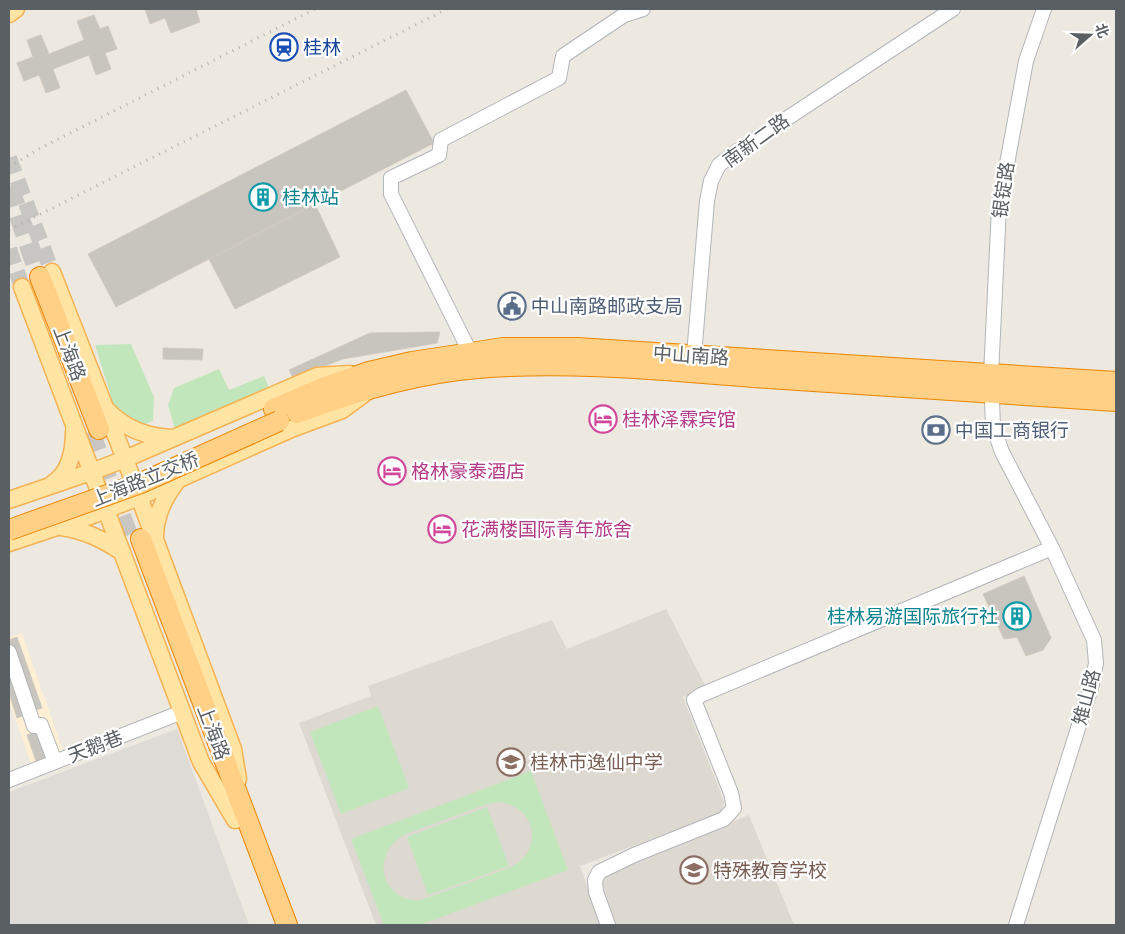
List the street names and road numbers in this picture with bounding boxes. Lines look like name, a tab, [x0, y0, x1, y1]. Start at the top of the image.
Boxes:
street label: 南新二路	[718, 108, 794, 172]
street label: 银锭路	[987, 160, 1019, 220]
street label: 上海路	[49, 322, 91, 384]
street label: 中山南路	[652, 340, 730, 370]
street label: 上海路立交桥	[88, 447, 202, 511]
street label: 雉山路	[1067, 666, 1105, 728]
street label: 上海路	[193, 701, 235, 763]
street label: 天鹅巷	[64, 725, 126, 767]

